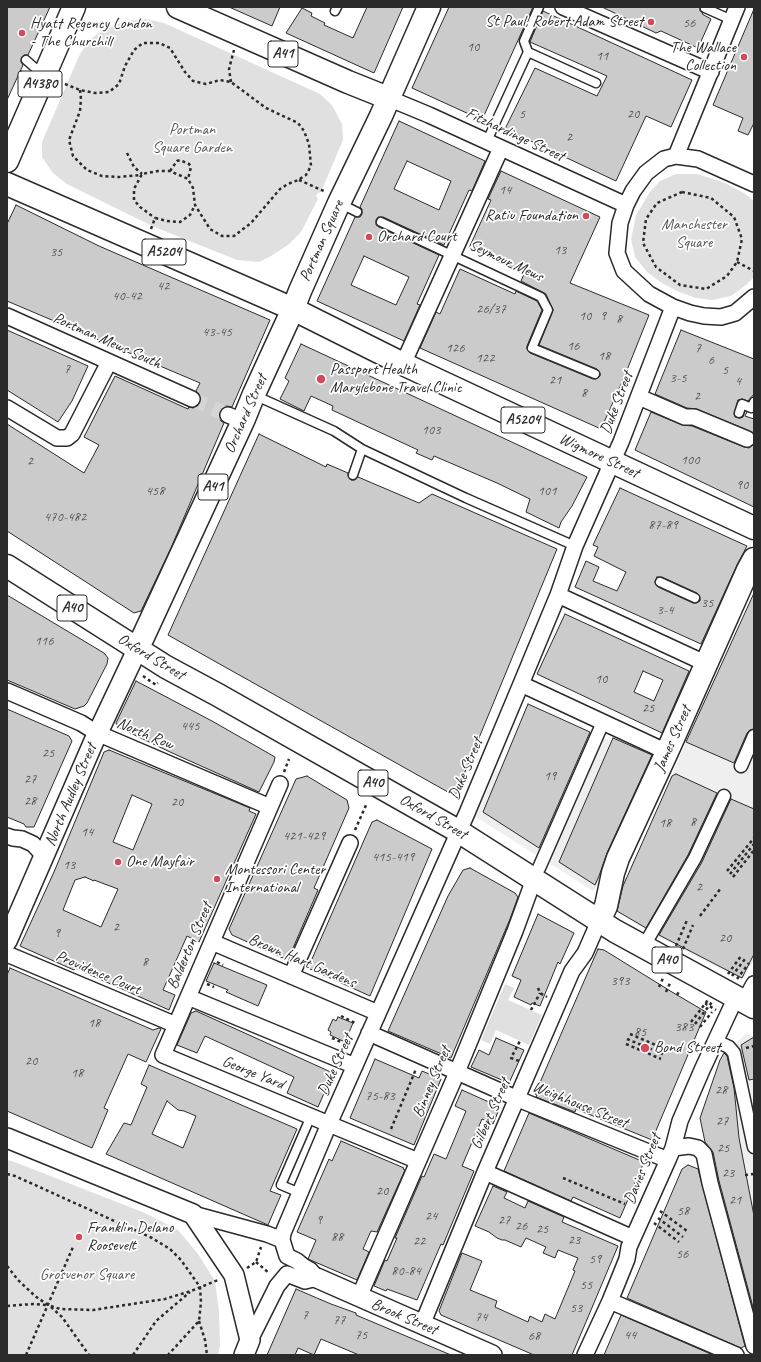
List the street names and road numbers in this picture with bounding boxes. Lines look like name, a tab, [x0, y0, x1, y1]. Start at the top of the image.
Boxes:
road number: A41	[268, 41, 298, 67]
road number: A4380	[18, 71, 62, 97]
street label: Fitzhardinge Street	[463, 104, 567, 166]
street label: Portman Square	[296, 197, 348, 285]
street label: Seymour Mews	[466, 235, 546, 287]
road number: A5204	[142, 239, 186, 265]
street label: Portman Mews South	[50, 309, 164, 373]
street label: Duke Street	[596, 369, 638, 437]
street label: Orchard Street	[220, 372, 272, 456]
road number: A5204	[501, 407, 545, 433]
street label: Wigmore Street	[556, 429, 642, 483]
road number: A41	[198, 474, 228, 500]
road number: A40	[57, 595, 87, 621]
street label: Oxford Street	[114, 629, 188, 685]
street label: James Street	[650, 703, 696, 775]
street label: North Row	[114, 714, 176, 754]
street label: Duke Street	[444, 735, 488, 803]
street label: North Audley Street	[41, 741, 101, 849]
road number: A40	[358, 770, 388, 796]
street label: Oxford Street	[396, 790, 470, 844]
street label: Balderton Street	[163, 900, 217, 992]
street label: Brown Hart Gardens	[245, 930, 359, 992]
street label: Providence Court	[53, 946, 143, 1000]
road number: A40	[652, 947, 682, 973]
street label: Duke Street	[314, 1031, 358, 1099]
street label: Binney Street	[408, 1044, 456, 1120]
street label: George Yard	[219, 1052, 287, 1094]
street label: Gilbert Street	[467, 1076, 515, 1152]
street label: Weighhouse Street	[530, 1077, 630, 1133]
street label: Davies Street	[620, 1131, 666, 1207]
street label: Brook Street	[368, 1295, 440, 1339]

